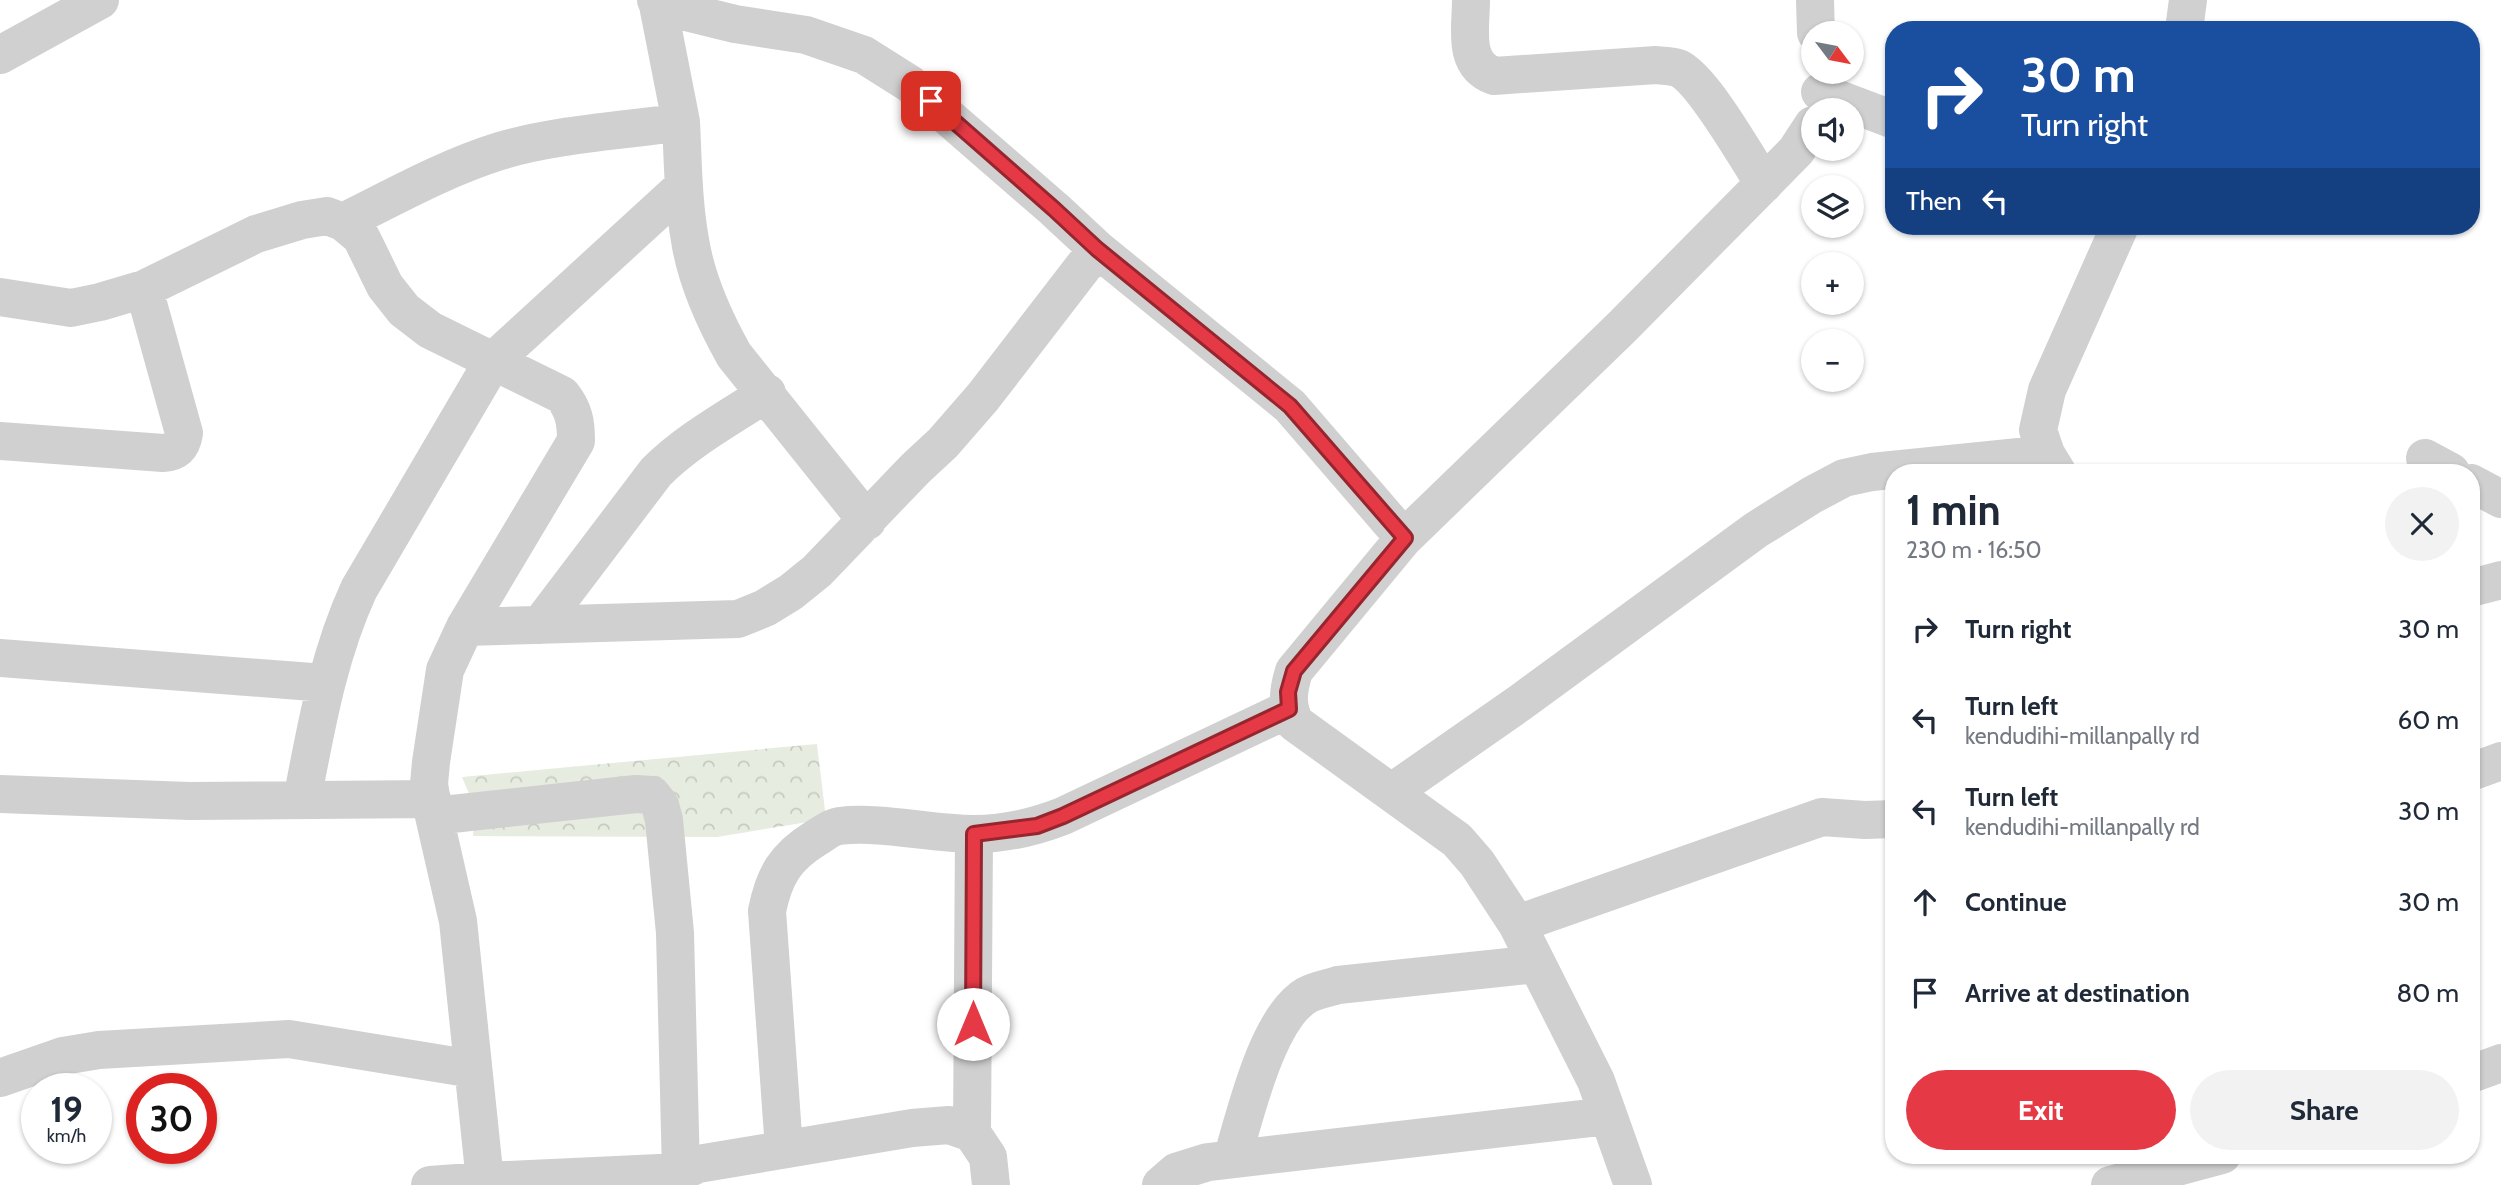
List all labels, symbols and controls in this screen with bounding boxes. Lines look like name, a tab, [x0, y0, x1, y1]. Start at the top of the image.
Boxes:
north arrow	[1801, 21, 1864, 84]
map controls	[1801, 21, 1864, 392]
text: 30 m	[2021, 45, 2136, 104]
icon: right	[1906, 49, 1997, 140]
pin	[901, 71, 961, 131]
icon: arrive	[912, 82, 950, 120]
button: sound	[1801, 98, 1864, 161]
text: Turn right	[2021, 105, 2148, 144]
button: layers	[1801, 175, 1864, 238]
icon: left	[1976, 182, 2014, 220]
text: Then	[1906, 185, 1962, 217]
button: +	[1801, 252, 1864, 315]
button: −	[1801, 329, 1864, 392]
text: 1 min	[1906, 484, 2001, 536]
button: close	[2385, 487, 2459, 561]
text: 230 m · 16:50	[1906, 536, 2042, 564]
icon: right	[1906, 610, 1944, 648]
text: Turn right	[1965, 613, 2071, 645]
text: 30 m	[2398, 613, 2459, 645]
text: Turn left	[1965, 690, 2058, 722]
icon: left	[1906, 701, 1944, 739]
text: 60 m	[2397, 704, 2459, 736]
text: kendudihi-millanpally rd	[1965, 722, 2200, 750]
text: Turn left	[1965, 781, 2058, 813]
icon: left	[1906, 792, 1944, 830]
text: 30 m	[2398, 795, 2459, 827]
text: kendudihi-millanpally rd	[1965, 813, 2200, 841]
icon: ahead	[1906, 883, 1944, 921]
text: Continue	[1965, 886, 2067, 918]
text: 30 m	[2398, 886, 2459, 918]
icon: arrive	[1906, 974, 1944, 1012]
text: Arrive at destination	[1965, 977, 2190, 1009]
text: 80 m	[2396, 977, 2459, 1009]
position arrow	[936, 987, 1010, 1061]
button: Exit	[1906, 1070, 2176, 1150]
button: Share	[2190, 1070, 2459, 1150]
speed limit sign: 30	[126, 1073, 217, 1164]
text: 19	[50, 1088, 83, 1131]
text: km/h	[47, 1125, 86, 1147]

